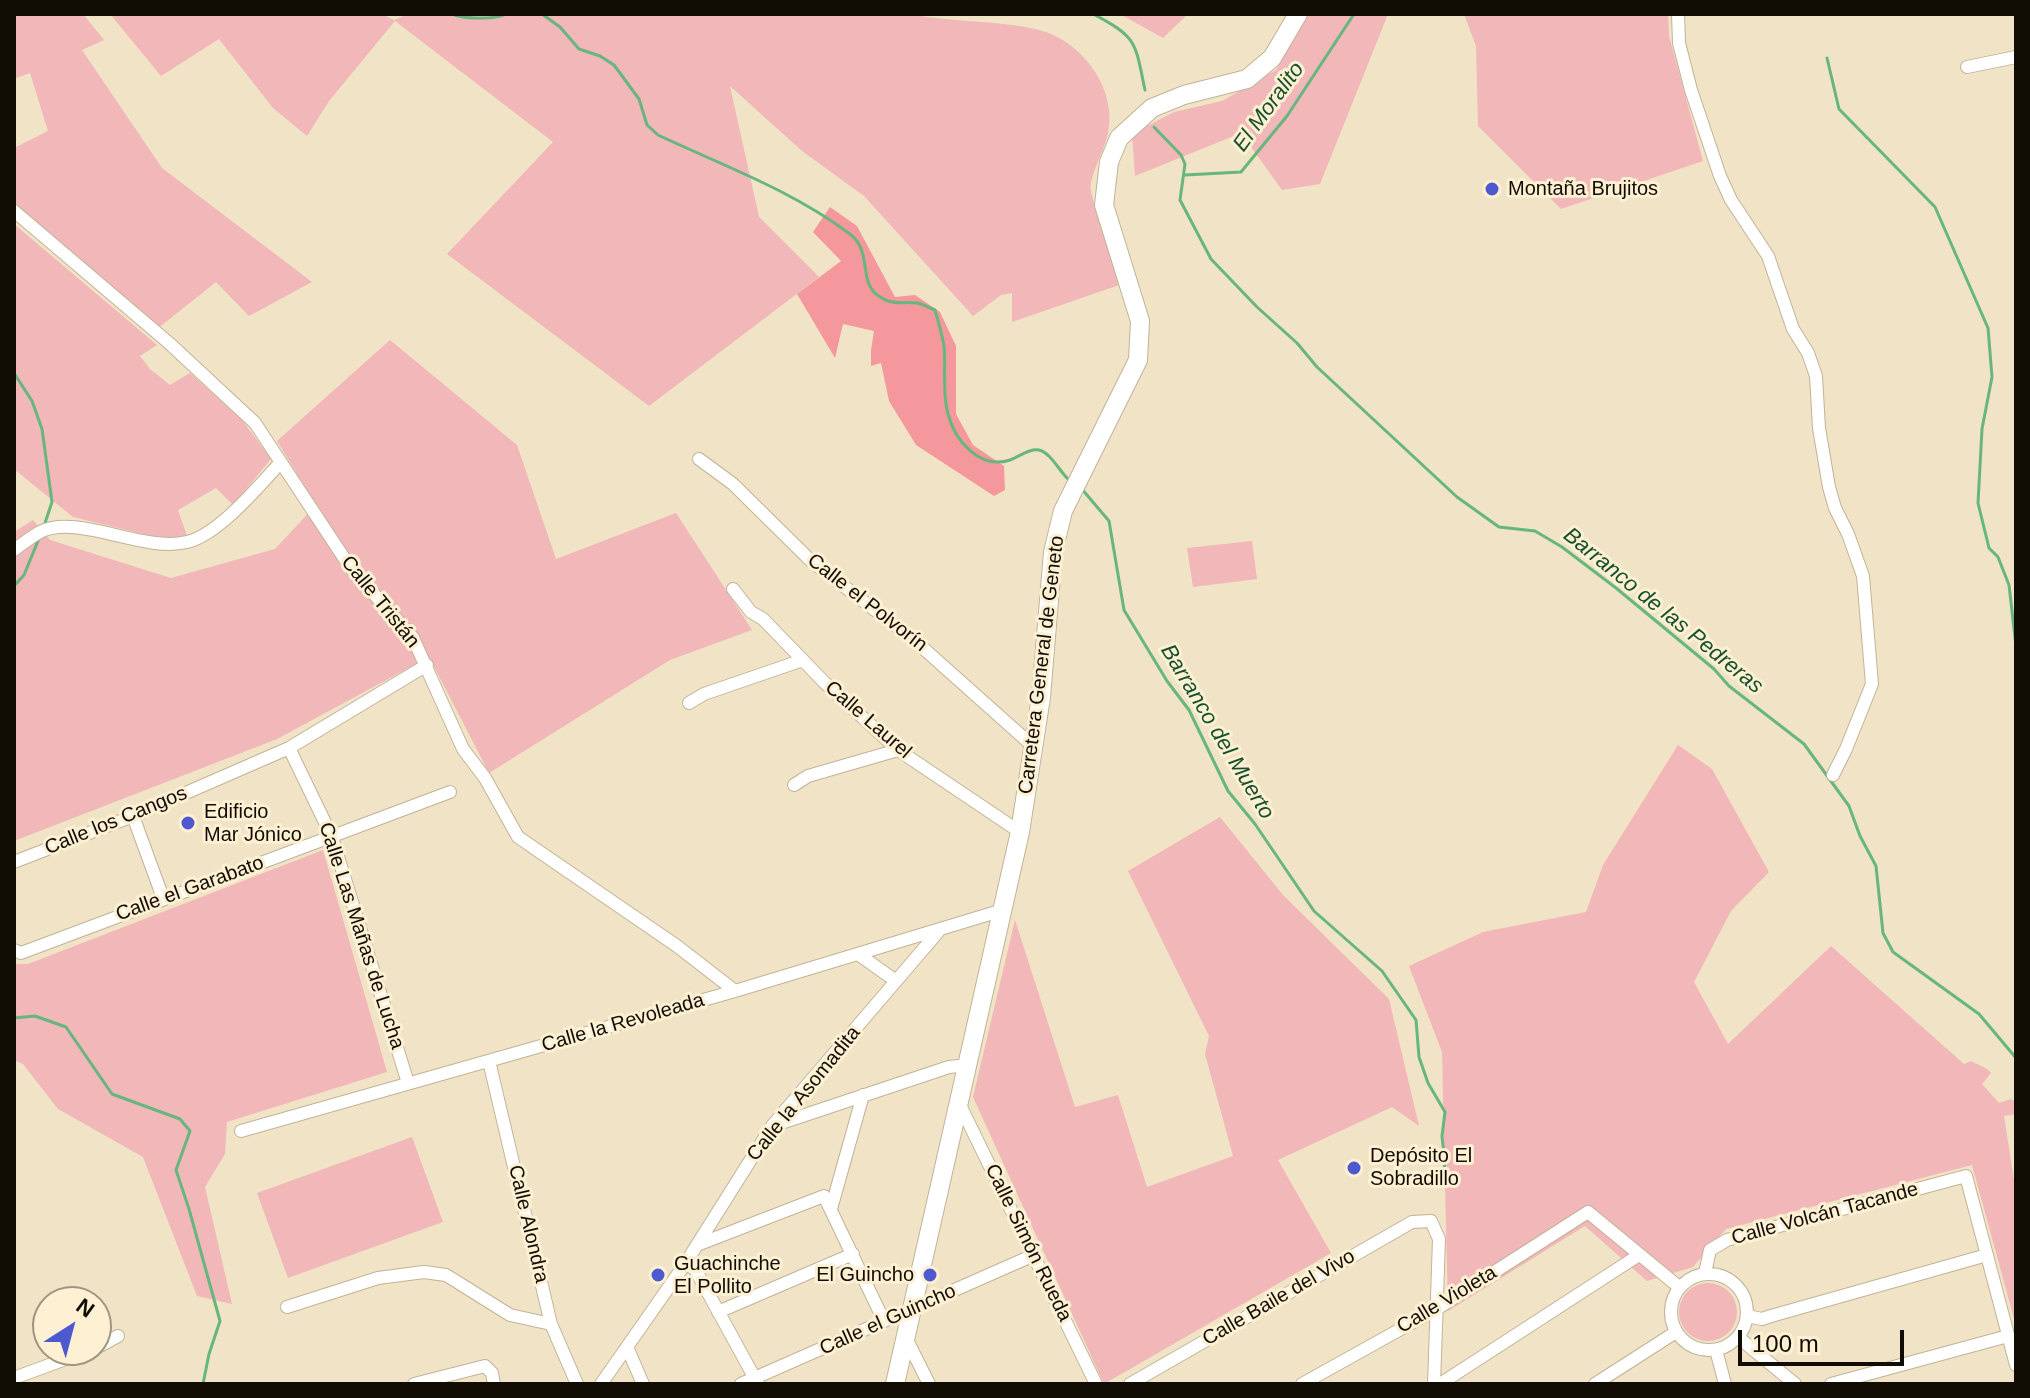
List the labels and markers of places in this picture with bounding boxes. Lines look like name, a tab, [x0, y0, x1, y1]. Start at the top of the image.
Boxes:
place label: Montaña Brujitos	[1508, 177, 1658, 201]
marker: Montaña Brujitos	[1483, 180, 1501, 198]
place label: Edificio Mar Jónico	[204, 800, 302, 847]
marker: Edificio Mar Jónico	[179, 814, 197, 832]
place label: Depósito El Sobradillo	[1370, 1144, 1472, 1191]
marker: Depósito El Sobradillo	[1345, 1159, 1363, 1177]
place label: Guachinche El Pollito	[674, 1252, 781, 1299]
place label: El Guincho	[816, 1263, 914, 1287]
marker: Guachinche El Pollito	[649, 1266, 667, 1284]
marker: El Guincho	[921, 1266, 939, 1284]

